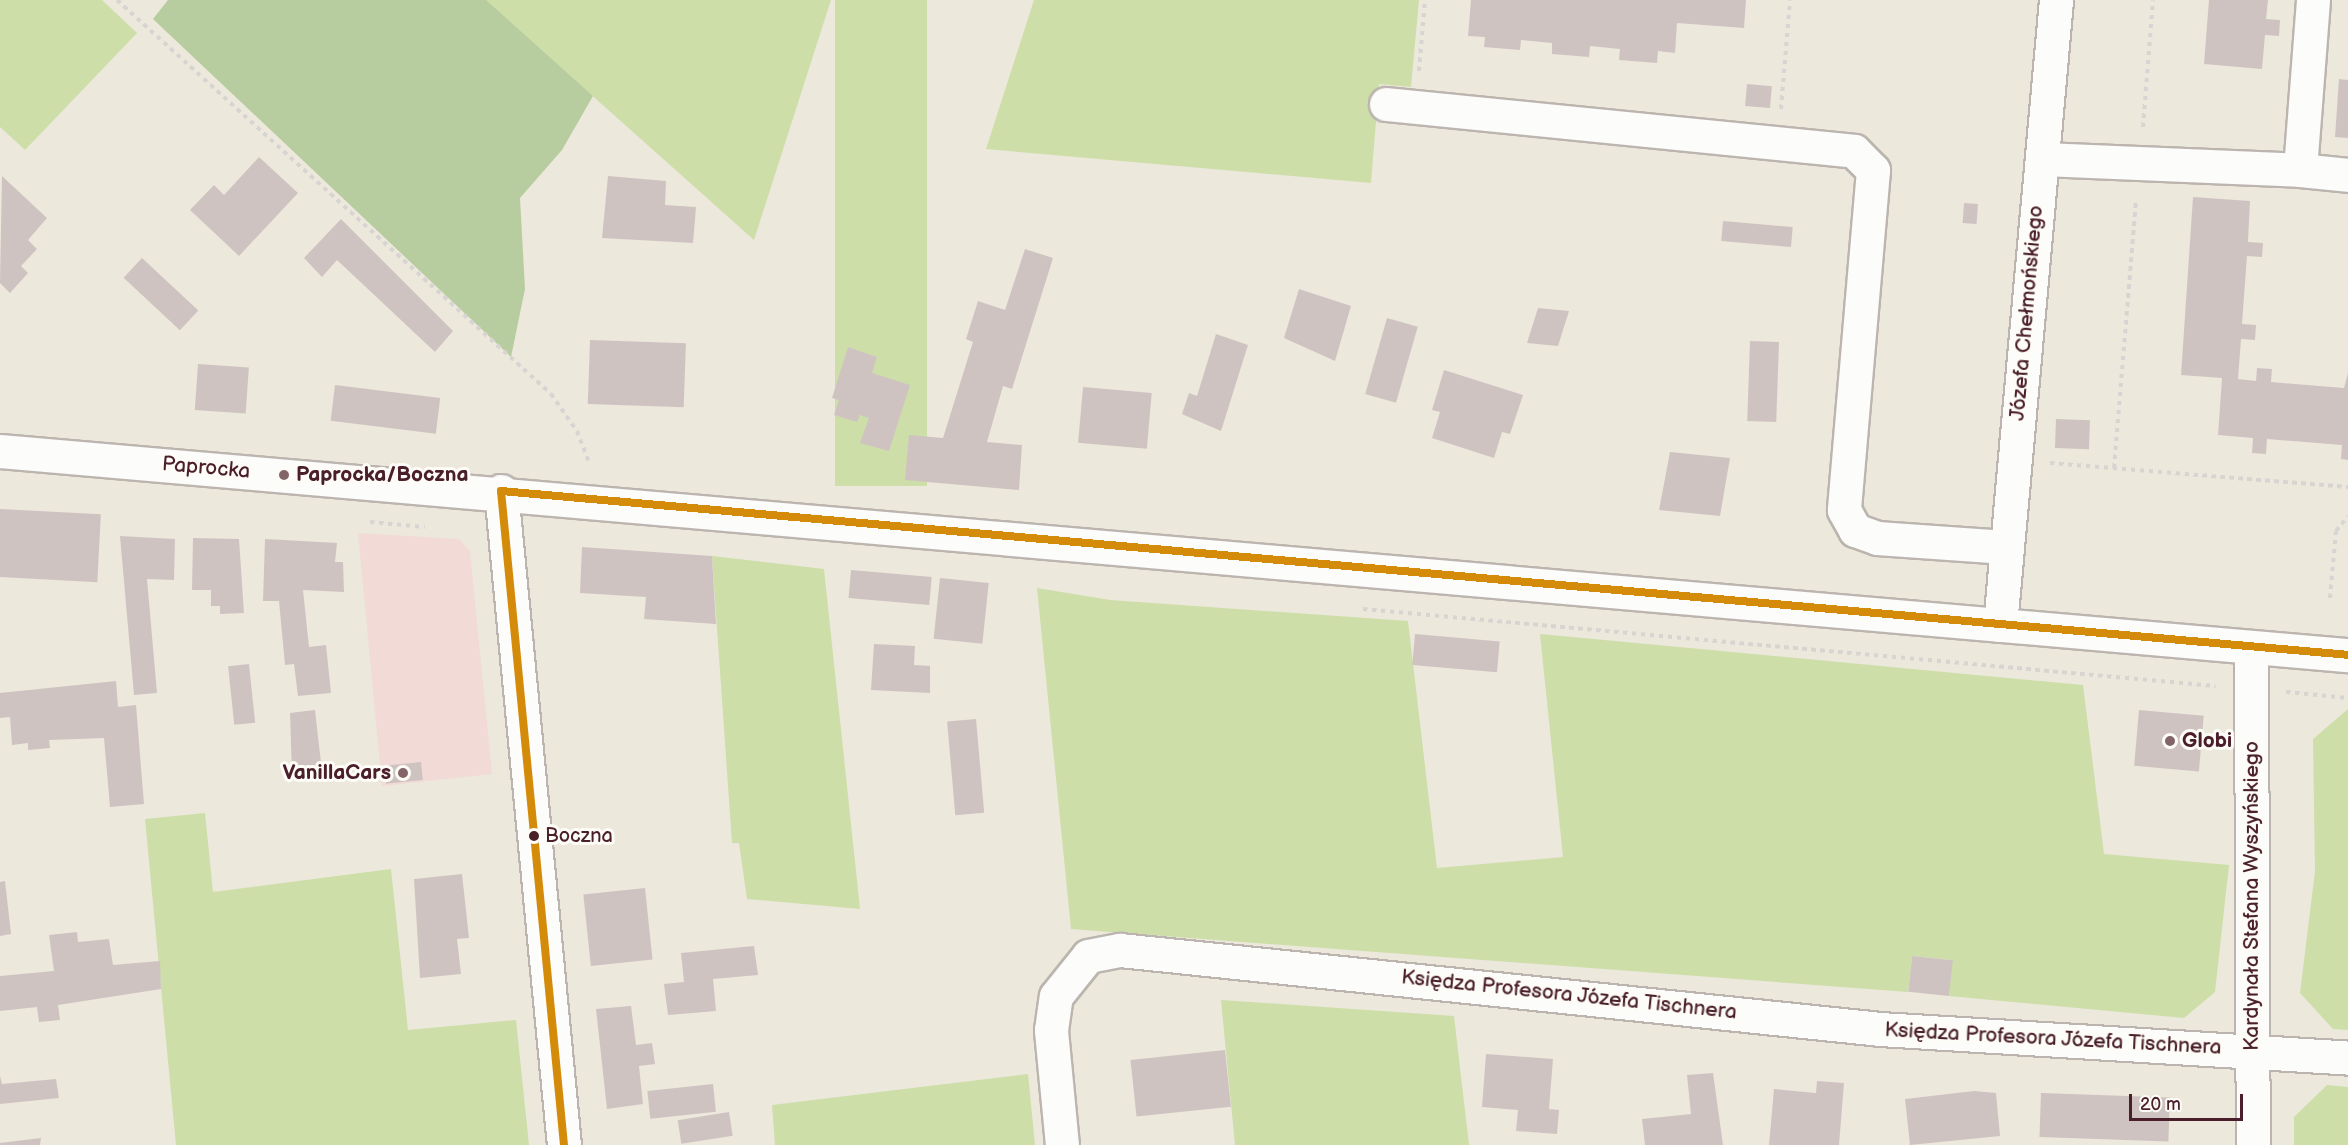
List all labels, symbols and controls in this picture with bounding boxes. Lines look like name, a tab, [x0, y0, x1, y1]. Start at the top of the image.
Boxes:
street label: Józefa Chełmońskiego	[2005, 204, 2049, 422]
street label: Paprocka	[161, 452, 251, 484]
place label: Paprocka/Boczna	[296, 462, 469, 488]
marker: Paprocka/Boczna	[277, 468, 291, 482]
place label: Globi	[2182, 728, 2232, 754]
marker: Globi	[2163, 734, 2177, 748]
street label: Kardynała Stefana Wyszyńskiego	[2239, 740, 2265, 1052]
place label: VanillaCars	[283, 760, 391, 786]
marker: VanillaCars	[396, 766, 410, 780]
place label: Boczna	[545, 824, 613, 848]
marker: Boczna	[528, 830, 540, 842]
street label: Księdza Profesora Józefa Tischnera	[1399, 965, 1739, 1025]
street label: Księdza Profesora Józefa Tischnera	[1883, 1018, 2223, 1060]
scale bar	[2132, 1082, 2246, 1120]
text: 20 m	[2140, 1094, 2181, 1115]

